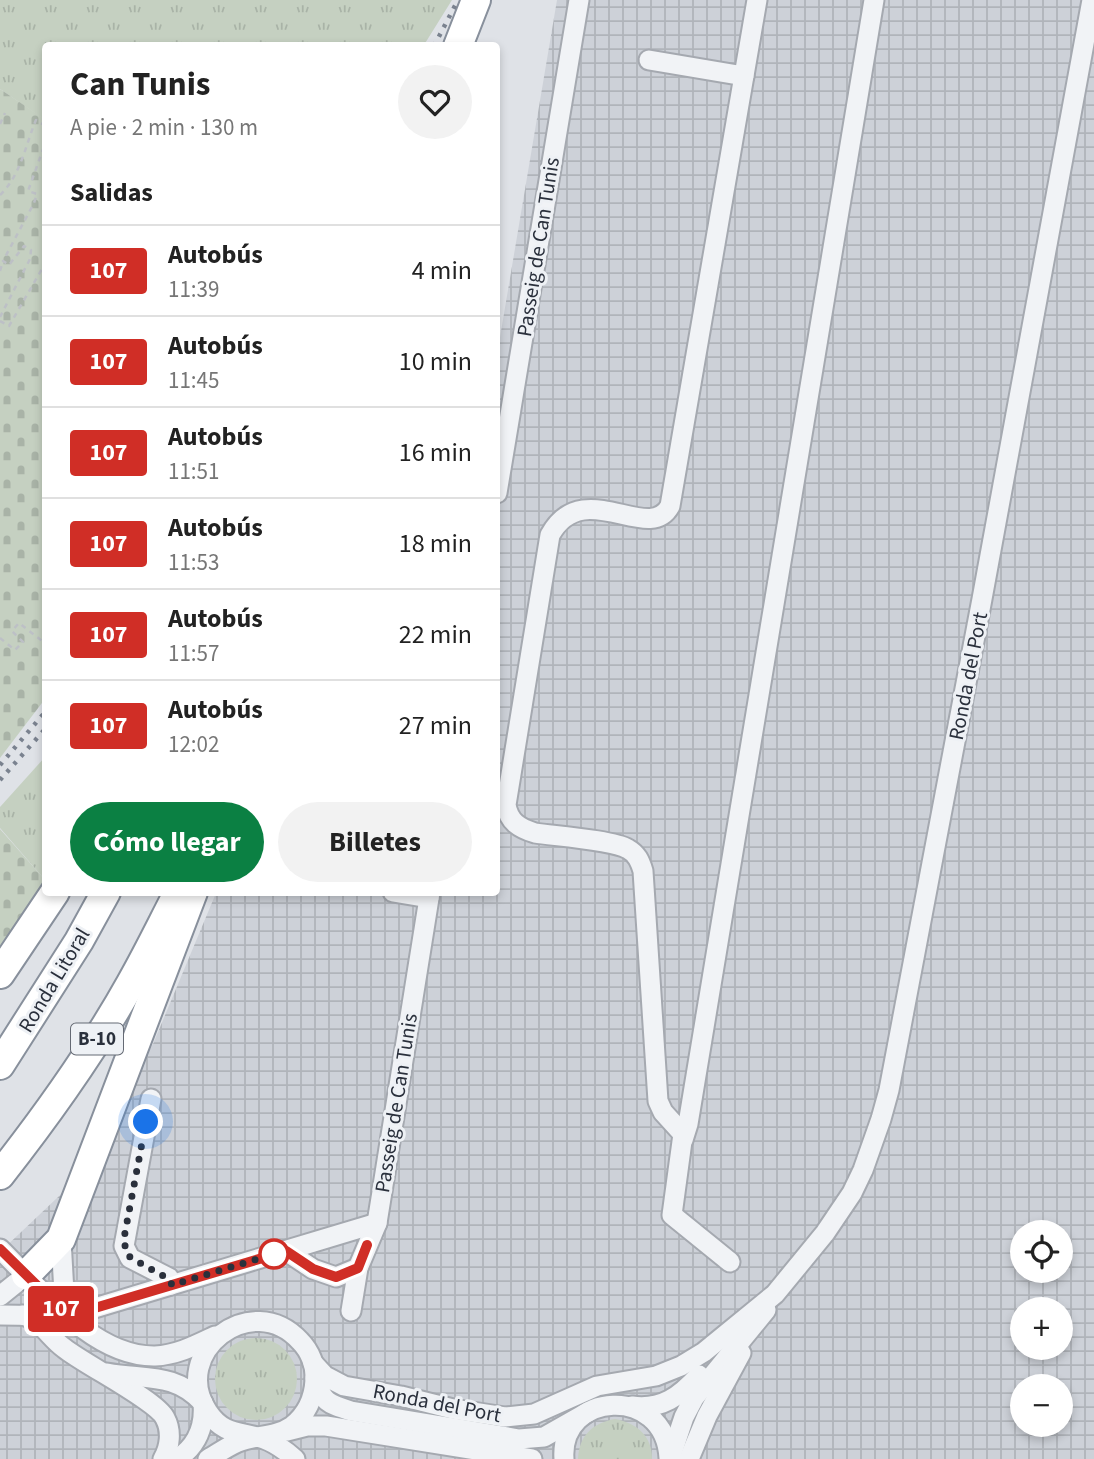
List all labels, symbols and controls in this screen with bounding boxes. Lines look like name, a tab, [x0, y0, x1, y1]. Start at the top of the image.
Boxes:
text: Can Tunis	[70, 61, 210, 108]
button: heart	[398, 65, 472, 139]
text: A pie · 2 min · 130 m	[70, 111, 258, 144]
street label: Passeig de Can Tunis	[509, 155, 567, 339]
text: Salidas	[70, 174, 153, 211]
text: Autobús	[168, 236, 263, 273]
text: 4 min	[412, 252, 472, 289]
text: 107	[89, 253, 128, 288]
text: 11:39	[168, 273, 219, 306]
text: Autobús	[168, 327, 263, 364]
text: 10 min	[399, 343, 472, 380]
text: 107	[89, 344, 128, 379]
text: 11:45	[168, 364, 219, 397]
text: Autobús	[168, 418, 263, 455]
text: 16 min	[399, 434, 472, 471]
text: 107	[89, 435, 128, 470]
text: 11:51	[168, 455, 219, 488]
text: Autobús	[168, 509, 263, 546]
text: 18 min	[399, 525, 472, 562]
text: 107	[89, 526, 128, 561]
text: 11:53	[168, 546, 219, 579]
text: Autobús	[168, 600, 263, 637]
street label: Ronda del Port	[941, 609, 995, 743]
text: 22 min	[399, 616, 472, 653]
text: 107	[89, 617, 128, 652]
text: 11:57	[168, 637, 219, 670]
text: Autobús	[168, 691, 263, 728]
text: 27 min	[399, 707, 472, 744]
text: 107	[89, 708, 128, 743]
text: 12:02	[168, 728, 219, 761]
button: Cómo llegar	[70, 802, 264, 882]
button: Billetes	[278, 802, 472, 882]
street label: Ronda Litoral	[11, 922, 97, 1038]
street label: Passeig de Can Tunis	[367, 1011, 425, 1195]
road number: B-10	[71, 1023, 123, 1054]
your location	[128, 1104, 163, 1139]
map controls	[1010, 1220, 1073, 1437]
button: locate	[1010, 1220, 1073, 1283]
unlabelled marker	[259, 1239, 289, 1269]
line badge: 107	[21, 1286, 101, 1332]
text: 107	[42, 1291, 80, 1326]
button: +	[1010, 1297, 1073, 1360]
button: −	[1010, 1374, 1073, 1437]
street label: Ronda del Port	[370, 1376, 504, 1430]

